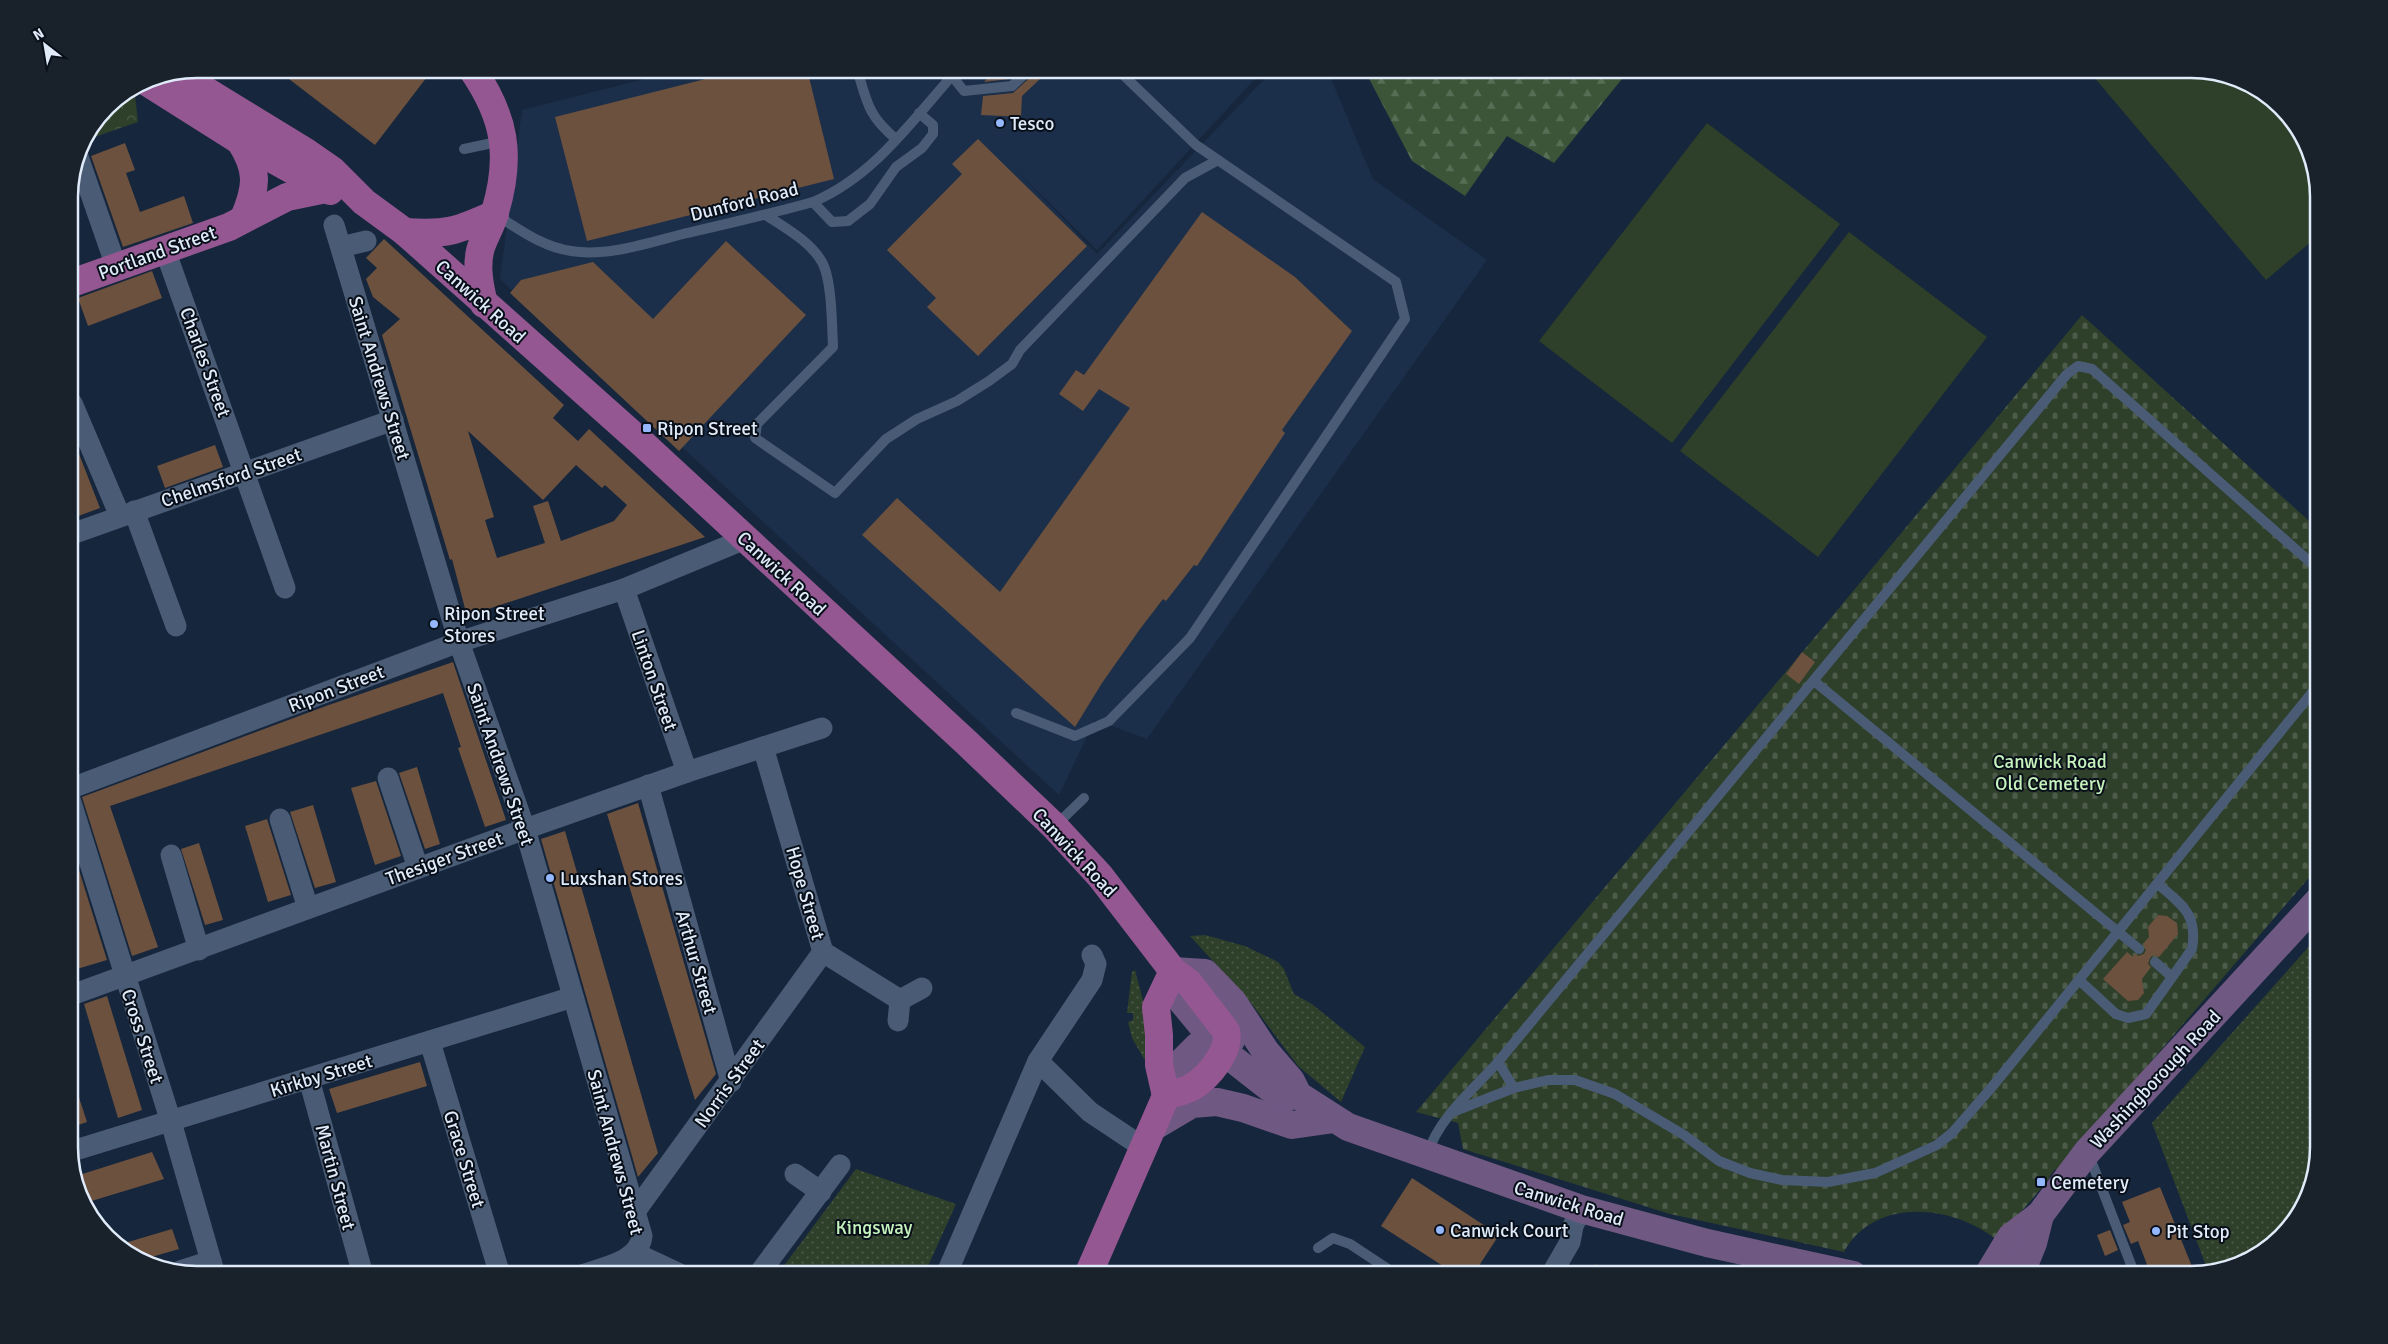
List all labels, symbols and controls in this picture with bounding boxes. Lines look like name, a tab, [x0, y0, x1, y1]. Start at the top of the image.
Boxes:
north arrow	[20, 20, 70, 70]
text: N	[30, 24, 47, 44]
place label: Tesco	[1010, 112, 1054, 136]
marker: Tesco	[994, 117, 1006, 129]
street label: Dunford Road	[688, 177, 801, 227]
street label: Portland Street	[95, 220, 220, 285]
street label: Canwick Road	[430, 255, 531, 349]
street label: Saint Andrews Street	[343, 293, 416, 464]
street label: Charles Street	[174, 304, 236, 421]
place label: Ripon Street	[657, 417, 758, 441]
marker: Ripon Street	[641, 422, 653, 434]
street label: Chelmsford Street	[158, 443, 305, 513]
street label: Canwick Road	[732, 526, 831, 621]
place label: Ripon Street Stores	[444, 602, 545, 648]
marker: Ripon Street Stores	[428, 618, 440, 630]
street label: Linton Street	[626, 627, 683, 734]
street label: Ripon Street	[285, 660, 388, 718]
street label: Saint Andrews Street	[461, 680, 539, 849]
park label: Canwick Road Old Cemetery	[1993, 750, 2107, 796]
street label: Canwick Road	[1027, 803, 1122, 902]
street label: Thesiger Street	[382, 827, 507, 891]
street label: Hope Street	[780, 844, 830, 943]
place label: Luxshan Stores	[560, 867, 683, 891]
marker: Luxshan Stores	[544, 872, 556, 884]
street label: Arthur Street	[670, 908, 722, 1017]
street label: Cross Street	[115, 986, 169, 1087]
street label: Washingborough Road	[2085, 1005, 2226, 1154]
street label: Norris Street	[689, 1034, 770, 1133]
street label: Kirkby Street	[267, 1049, 376, 1103]
street label: Saint Andrews Street	[581, 1067, 649, 1238]
street label: Grace Street	[438, 1108, 490, 1211]
street label: Martin Street	[309, 1122, 361, 1233]
place label: Cemetery	[2051, 1171, 2129, 1195]
street label: Canwick Road	[1511, 1176, 1626, 1232]
marker: Cemetery	[2035, 1176, 2047, 1188]
park label: Kingsway	[836, 1216, 913, 1240]
place label: Canwick Court	[1450, 1219, 1569, 1243]
place label: Pit Stop	[2166, 1220, 2230, 1244]
marker: Canwick Court	[1434, 1224, 1446, 1236]
marker: Pit Stop	[2150, 1225, 2162, 1237]

